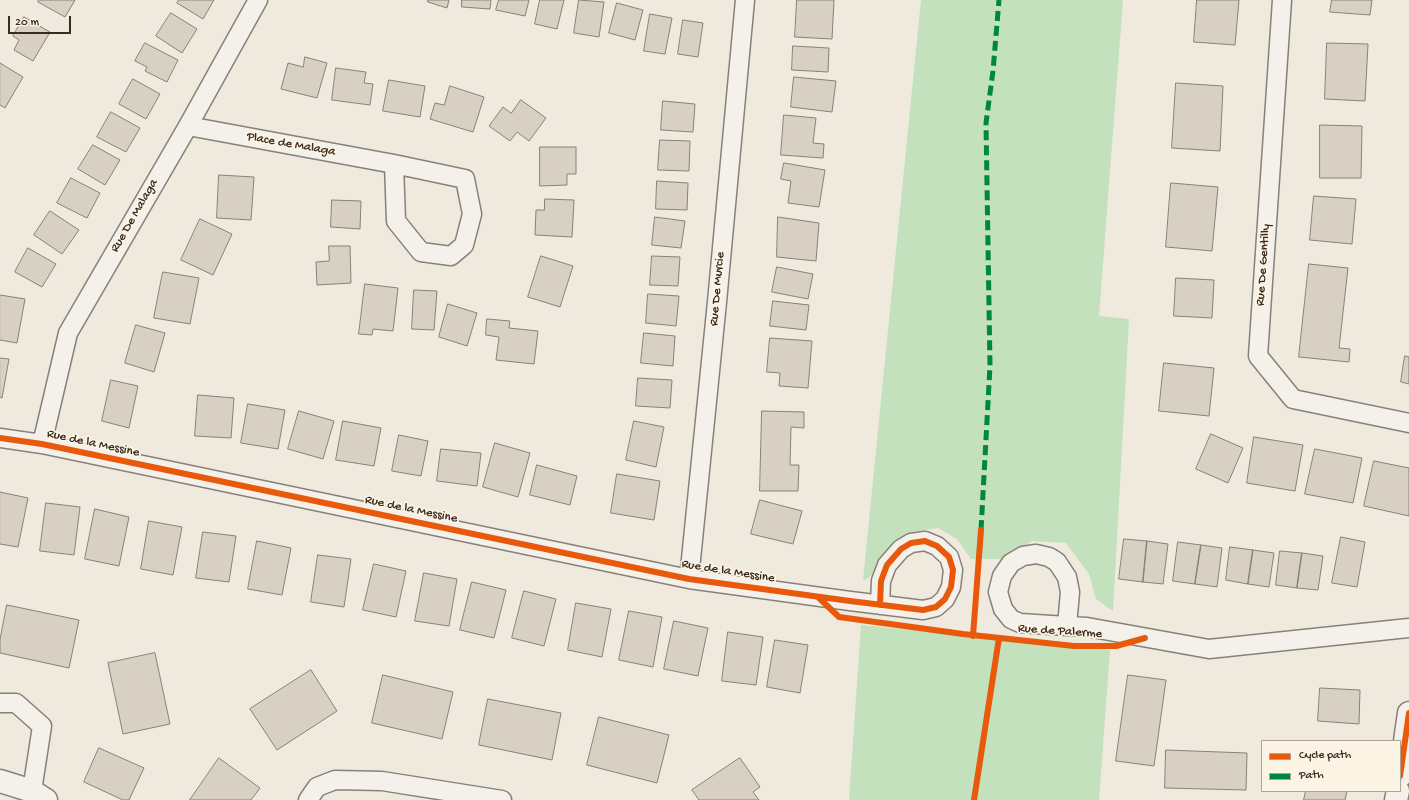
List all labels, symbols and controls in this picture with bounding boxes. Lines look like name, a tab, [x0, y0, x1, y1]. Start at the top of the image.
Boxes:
scale bar	[10, 8, 73, 34]
text: 20 m	[15, 16, 39, 30]
street label: Place de Malaga	[245, 130, 337, 160]
street label: Rue De Malaga	[108, 177, 162, 255]
street label: Rue De Gentilly	[1253, 223, 1275, 307]
street label: Rue De Murcie	[707, 251, 729, 327]
street label: Rue de la Messine	[45, 427, 141, 461]
street label: Rue de la Messine	[363, 493, 459, 527]
street label: Rue de la Messine	[680, 557, 776, 587]
street label: Rue de Palerme	[1017, 621, 1103, 643]
legend	[1261, 740, 1401, 792]
text: Cycle path	[1299, 749, 1351, 763]
text: Path	[1299, 769, 1324, 783]

